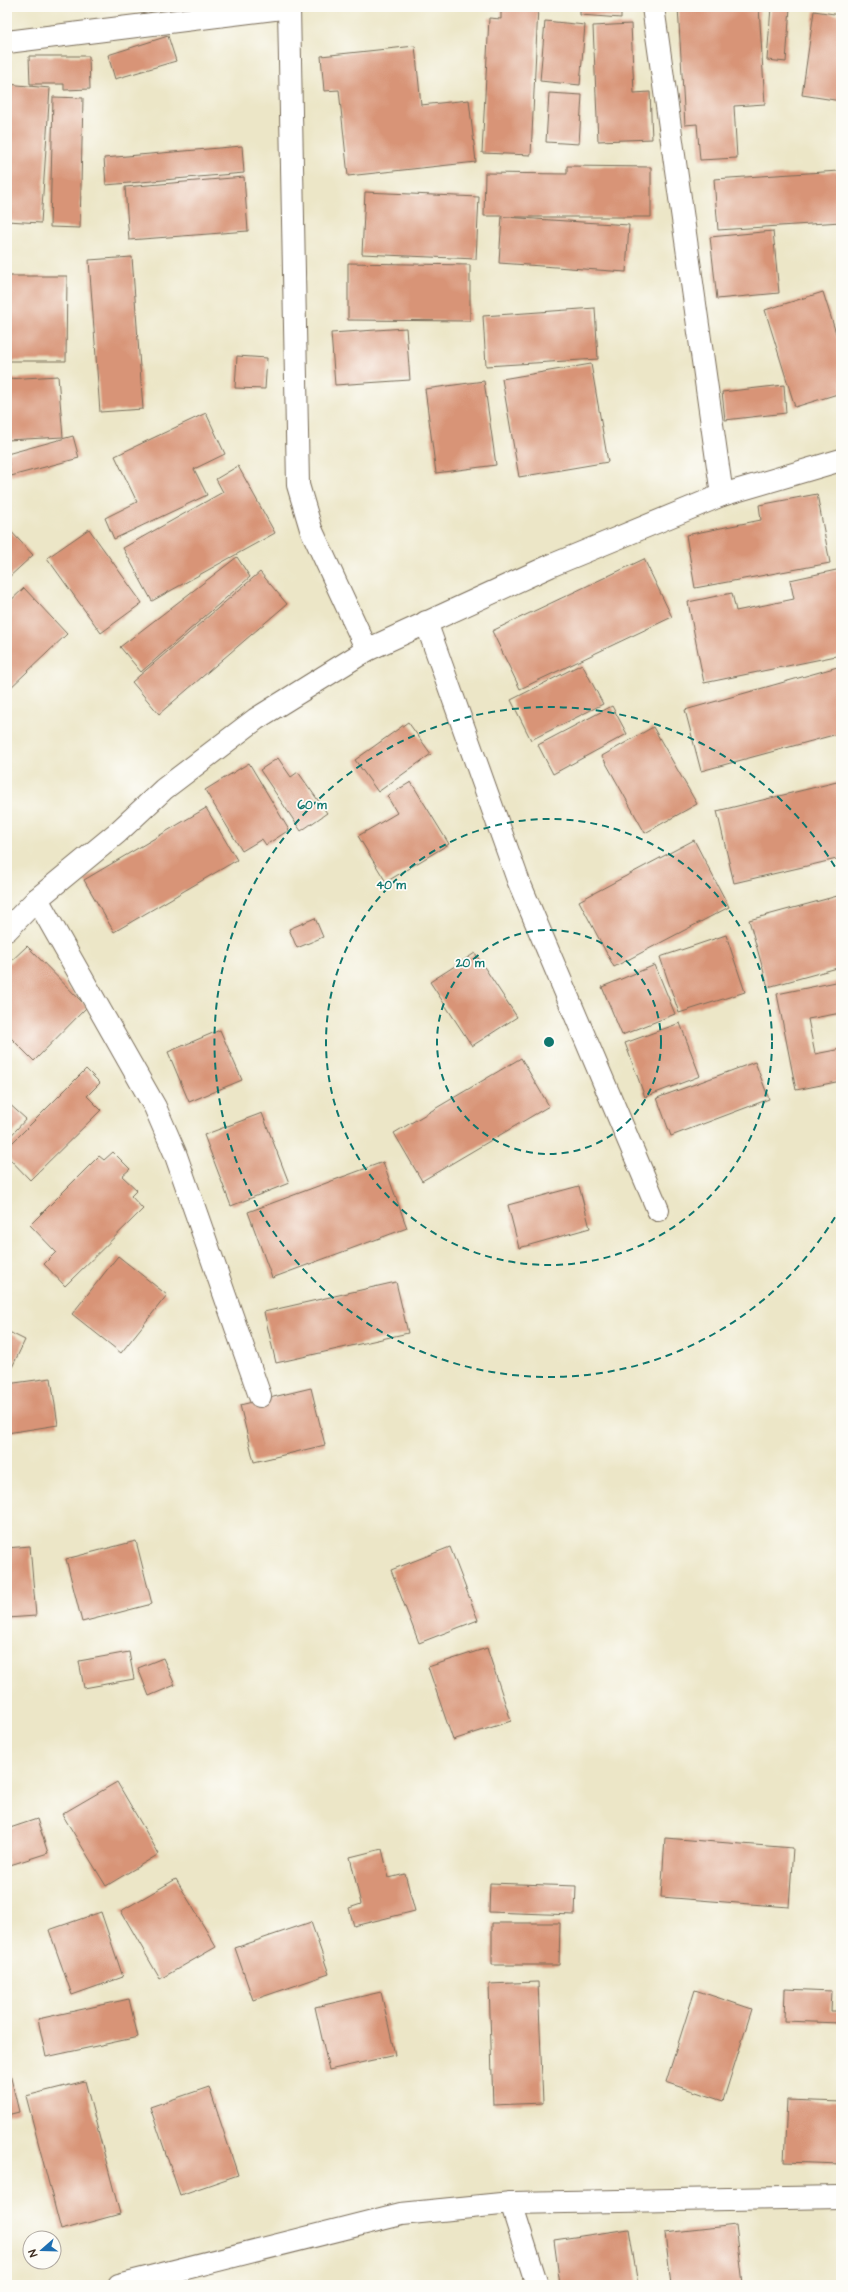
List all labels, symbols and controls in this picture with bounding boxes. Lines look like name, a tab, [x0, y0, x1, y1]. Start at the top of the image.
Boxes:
text: 60 m	[297, 797, 327, 814]
text: 40 m	[376, 877, 407, 894]
text: 20 m	[455, 955, 485, 972]
centre of rings	[542, 1035, 556, 1049]
north arrow	[22, 2230, 62, 2270]
text: N	[25, 2247, 41, 2259]

